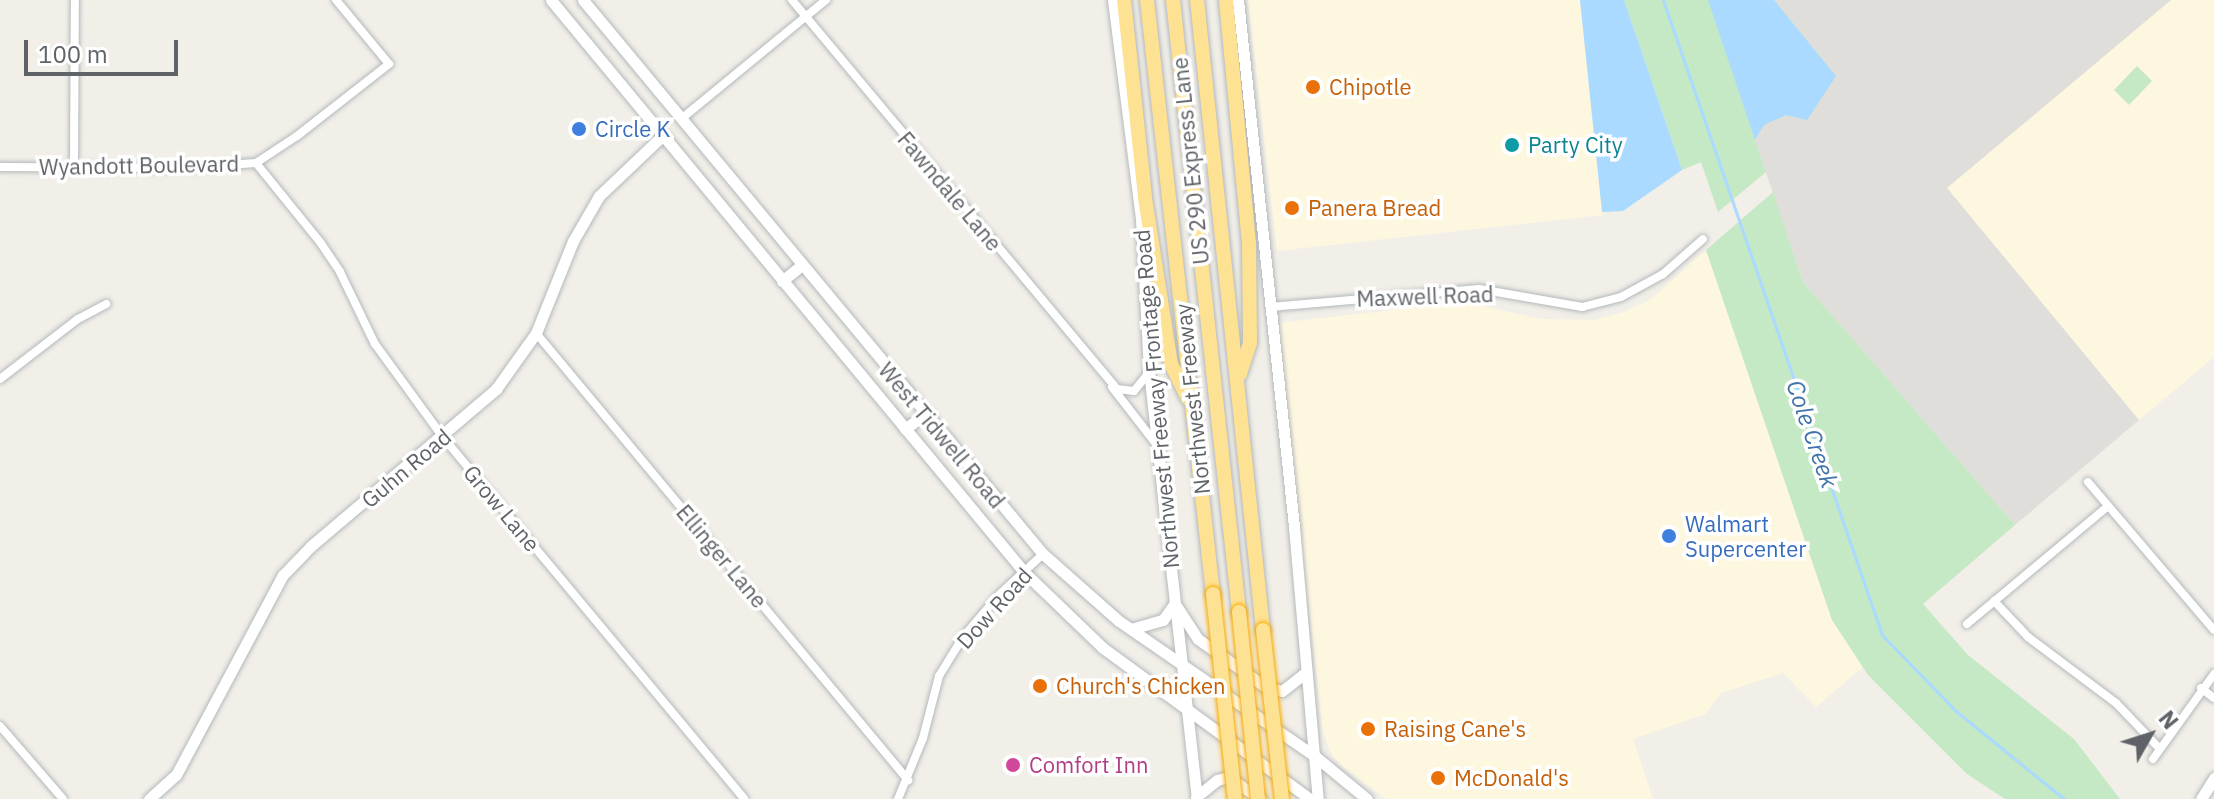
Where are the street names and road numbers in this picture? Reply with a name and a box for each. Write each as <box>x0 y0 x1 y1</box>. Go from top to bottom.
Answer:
street label: US 290 Express Lane <box>1166 56 1214 266</box>
street label: Fawndale Lane <box>892 126 1008 256</box>
street label: Wyandott Boulevard <box>39 150 239 180</box>
street label: Northwest Freeway Frontage Road <box>1128 228 1184 570</box>
street label: Maxwell Road <box>1356 280 1494 312</box>
street label: Northwest Freeway <box>1169 302 1215 496</box>
street label: West Tidwell Road <box>873 357 1011 513</box>
street label: Guhn Road <box>356 423 456 513</box>
street label: Grow Lane <box>458 459 546 557</box>
street label: Ellinger Lane <box>671 499 773 613</box>
street label: Dow Road <box>951 562 1037 654</box>

